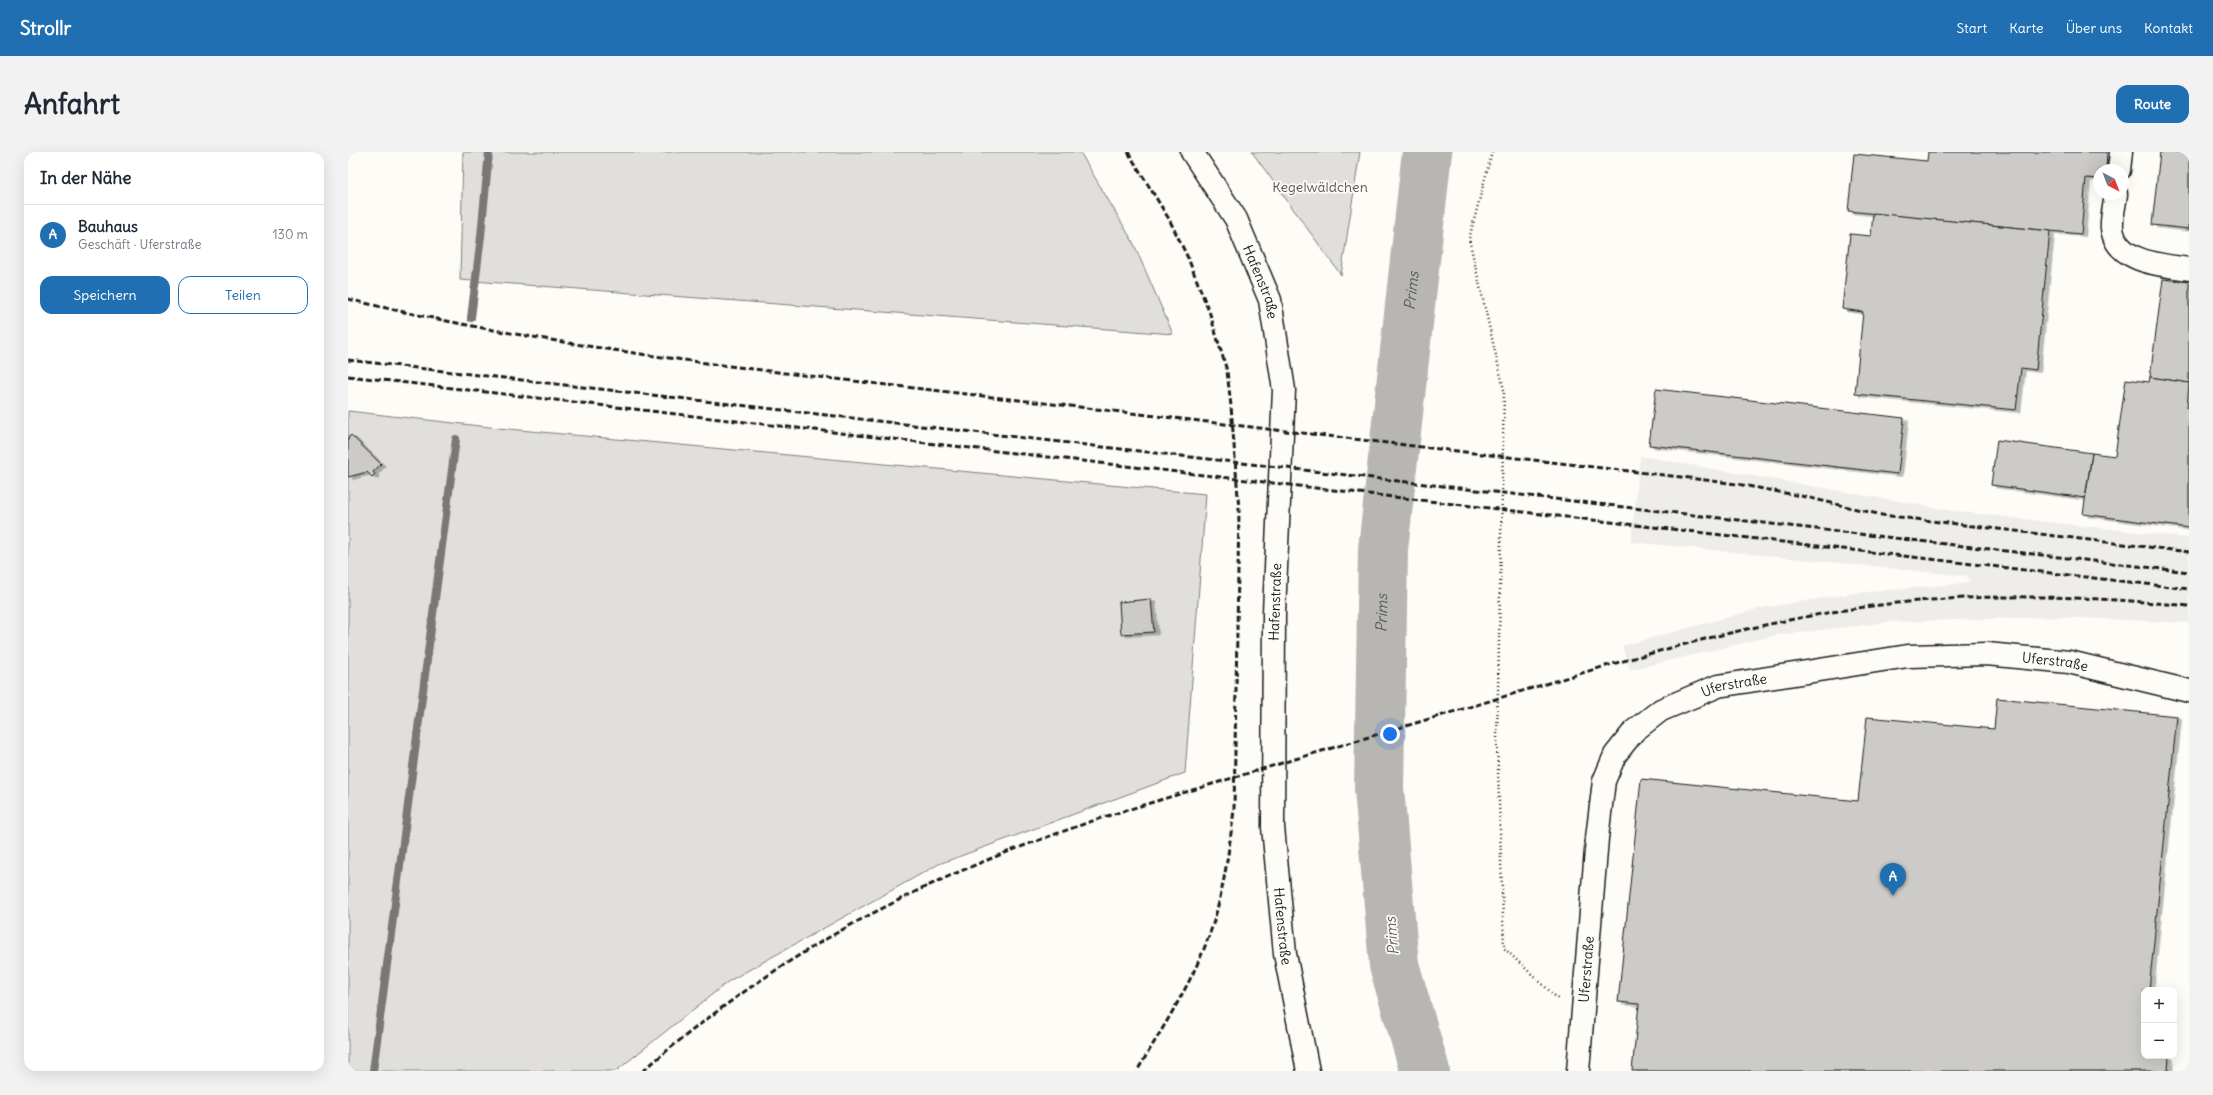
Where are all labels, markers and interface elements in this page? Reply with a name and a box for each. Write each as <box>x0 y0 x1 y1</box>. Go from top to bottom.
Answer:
text: Strollr <box>20 16 71 40</box>
text: Start <box>1957 19 1987 37</box>
text: Karte <box>2009 19 2044 37</box>
text: Über uns <box>2066 19 2122 37</box>
text: Kontakt <box>2144 19 2193 37</box>
button: Route <box>2116 85 2189 123</box>
text: Anfahrt <box>24 86 120 122</box>
north arrow <box>2093 164 2129 200</box>
text: In der Nähe <box>40 167 132 189</box>
park label: Kegelwäldchen <box>1272 178 1368 196</box>
text: Bauhaus <box>78 217 138 236</box>
text: A <box>49 226 57 243</box>
text: 130 m <box>272 226 308 243</box>
text: Geschäft · Uferstraße <box>78 236 202 253</box>
street label: Hafenstraße <box>1239 242 1282 320</box>
water label: Prims <box>1400 269 1423 311</box>
button: Speichern <box>40 276 170 314</box>
button: Teilen <box>178 276 308 314</box>
street label: Hafenstraße <box>1265 563 1285 641</box>
water label: Prims <box>1372 593 1391 632</box>
street label: Uferstraße <box>2021 648 2090 675</box>
street label: Uferstraße <box>1698 669 1768 701</box>
your location <box>1380 724 1400 744</box>
pin: A <box>1880 863 1906 896</box>
street label: Hafenstraße <box>1270 887 1296 967</box>
water label: Prims <box>1380 915 1403 956</box>
street label: Uferstraße <box>1575 935 1598 1003</box>
map controls <box>2141 987 2177 1059</box>
button: + <box>2141 987 2177 1023</box>
button: − <box>2141 1023 2177 1059</box>

